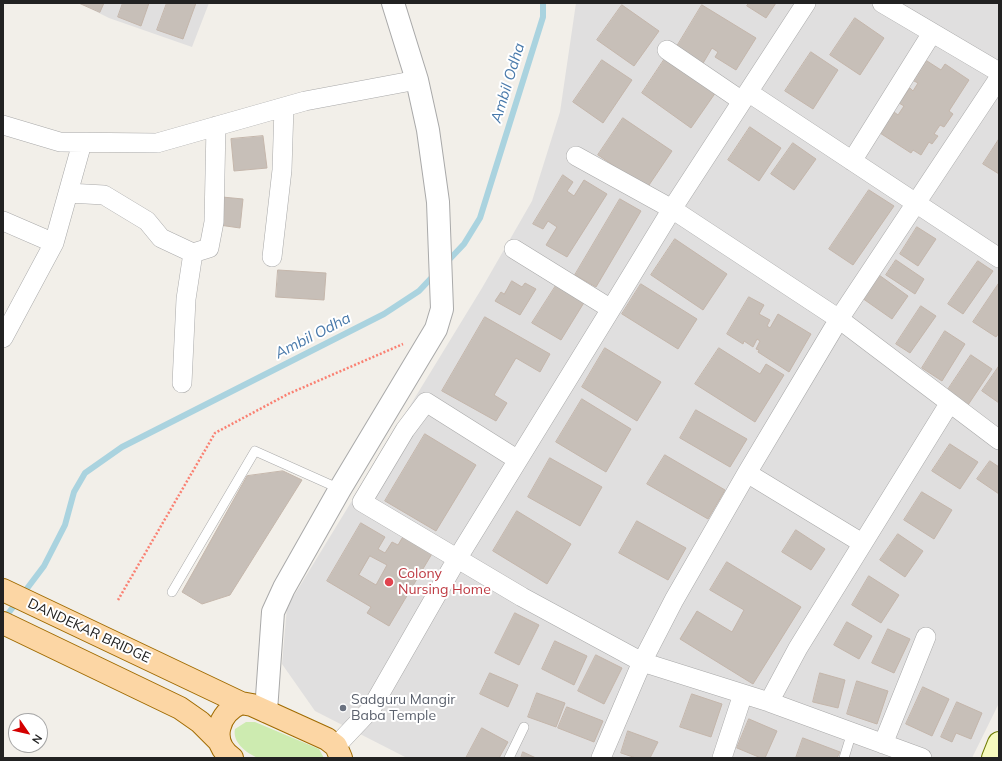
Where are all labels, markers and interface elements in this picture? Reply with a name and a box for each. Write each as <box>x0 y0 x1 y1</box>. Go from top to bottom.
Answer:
water label: Ambil Odha <box>487 41 529 125</box>
water label: Ambil Odha <box>272 309 354 363</box>
place label: Colony Nursing Home <box>398 566 491 598</box>
marker: Colony Nursing Home <box>383 576 395 588</box>
street label: DANDEKAR BRIDGE <box>25 595 153 667</box>
place label: Sadguru Mangir Baba Temple <box>351 692 455 724</box>
marker: Sadguru Mangir Baba Temple <box>338 703 348 713</box>
north arrow <box>8 713 48 753</box>
text: N <box>29 732 45 747</box>

